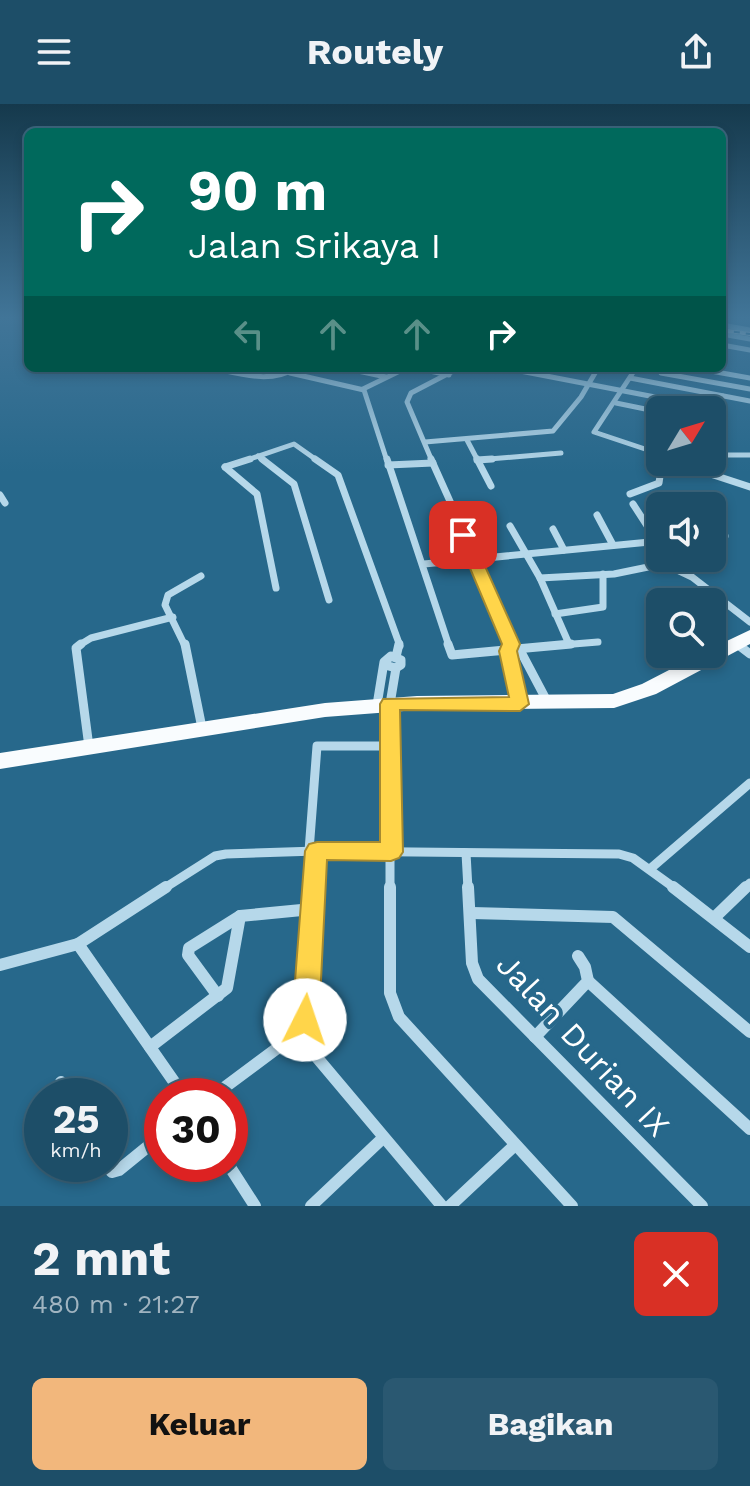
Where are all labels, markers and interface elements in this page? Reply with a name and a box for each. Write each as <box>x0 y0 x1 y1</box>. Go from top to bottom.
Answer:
icon: menu <box>32 30 76 74</box>
icon: share <box>674 30 718 74</box>
text: Routely <box>307 31 443 73</box>
text: 90 m <box>188 158 327 224</box>
icon: right <box>56 160 160 264</box>
text: Jalan Srikaya I <box>188 225 441 267</box>
icon: left <box>227 312 271 356</box>
icon: ahead <box>311 312 355 356</box>
icon: ahead <box>395 312 439 356</box>
icon: right <box>479 312 523 356</box>
north arrow <box>646 396 726 476</box>
map controls <box>646 396 726 668</box>
button: sound <box>646 492 726 572</box>
pin <box>429 501 497 569</box>
icon: arrive <box>441 513 485 557</box>
button: search <box>646 588 726 668</box>
street label: Jalan Durian IX <box>489 946 677 1144</box>
position arrow <box>263 978 347 1062</box>
speed limit sign: 30 <box>144 1078 248 1182</box>
text: 25 <box>52 1096 100 1143</box>
text: km/h <box>50 1138 102 1162</box>
text: 2 mnt <box>32 1230 170 1287</box>
button: close <box>634 1232 718 1316</box>
text: 480 m · 21:27 <box>32 1289 200 1319</box>
button: Keluar <box>32 1378 367 1470</box>
button: Bagikan <box>383 1378 718 1470</box>

